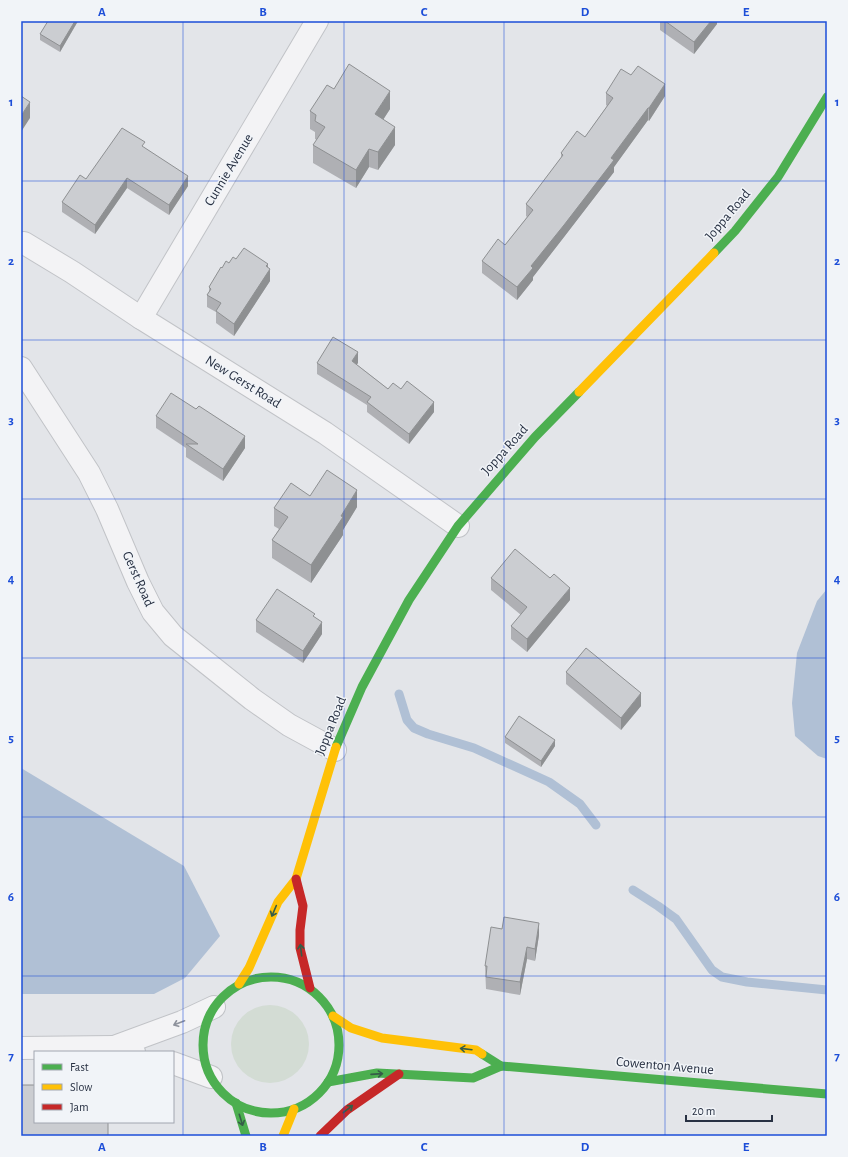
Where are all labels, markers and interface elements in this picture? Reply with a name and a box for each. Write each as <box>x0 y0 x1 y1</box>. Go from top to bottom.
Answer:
text: A <box>98 6 106 19</box>
text: B <box>259 6 267 19</box>
text: C <box>421 6 428 19</box>
text: D <box>581 6 590 19</box>
text: E <box>743 6 750 19</box>
text: 1 <box>9 96 13 109</box>
text: 1 <box>835 96 839 109</box>
street label: Cunnie Avenue <box>202 132 256 208</box>
street label: Joppa Road <box>703 187 753 243</box>
text: 2 <box>8 255 14 268</box>
text: 2 <box>834 255 840 268</box>
street label: New Gerst Road <box>203 353 283 411</box>
text: 3 <box>8 414 14 427</box>
text: 3 <box>834 414 840 427</box>
street label: Joppa Road <box>479 422 531 478</box>
street label: Gerst Road <box>120 549 156 609</box>
text: 4 <box>8 573 15 586</box>
text: 4 <box>834 573 841 586</box>
street label: Joppa Road <box>313 695 349 757</box>
text: 5 <box>8 732 14 745</box>
text: 5 <box>834 732 840 745</box>
text: 6 <box>8 891 14 904</box>
text: 6 <box>834 891 840 904</box>
one-way arrow <box>270 905 277 917</box>
one-way arrow <box>297 944 304 957</box>
one-way arrow <box>173 1020 185 1027</box>
one-way arrow <box>460 1045 473 1053</box>
text: 7 <box>8 1050 14 1063</box>
text: 7 <box>834 1050 840 1063</box>
legend <box>34 1051 174 1123</box>
street label: Cowenton Avenue <box>616 1055 714 1077</box>
text: Fast <box>70 1061 89 1073</box>
one-way arrow <box>370 1070 383 1077</box>
text: Slow <box>70 1081 92 1093</box>
scale bar <box>686 1097 772 1123</box>
text: Jam <box>70 1101 89 1113</box>
one-way arrow <box>343 1105 354 1114</box>
text: 20 m <box>692 1105 715 1117</box>
one-way arrow <box>238 1113 245 1126</box>
text: A <box>98 1141 106 1154</box>
text: B <box>259 1141 267 1154</box>
text: C <box>421 1141 428 1154</box>
text: D <box>581 1141 590 1154</box>
text: E <box>743 1141 750 1154</box>

